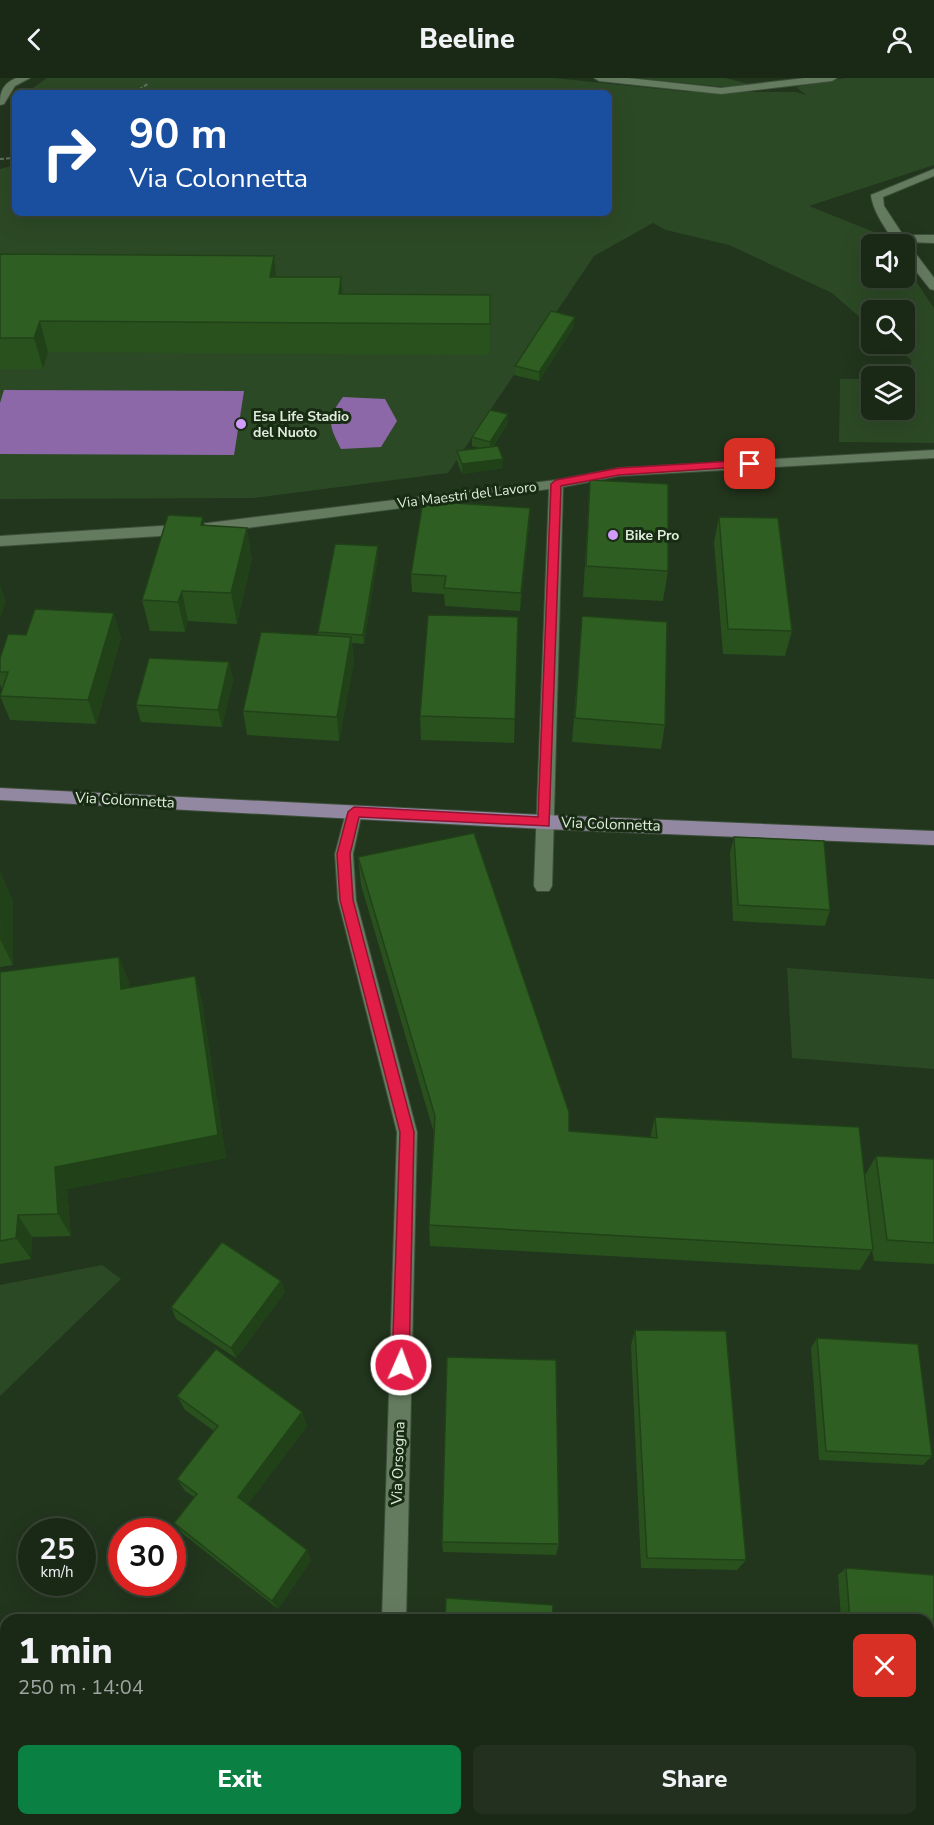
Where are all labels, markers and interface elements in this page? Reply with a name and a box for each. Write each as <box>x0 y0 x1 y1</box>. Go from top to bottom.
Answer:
text: Beeline <box>419 21 515 58</box>
icon: back <box>18 23 51 56</box>
icon: person <box>883 23 916 56</box>
text: 90 m <box>129 106 228 163</box>
icon: right <box>30 114 108 192</box>
text: Via Colonnetta <box>129 160 308 197</box>
map controls <box>861 234 915 420</box>
button: sound <box>861 234 915 288</box>
button: search <box>861 300 915 354</box>
button: layers <box>861 366 915 420</box>
place label: Esa Life Stadio del Nuoto <box>253 407 349 442</box>
marker: Esa Life Stadio del Nuoto <box>234 417 248 431</box>
pin <box>724 438 775 489</box>
icon: arrive <box>733 447 766 480</box>
street label: Via Maestri del Lavoro <box>395 477 538 513</box>
place label: Bike Pro <box>625 526 679 545</box>
marker: Bike Pro <box>606 528 620 542</box>
street label: Via Colonnetta <box>74 787 175 813</box>
street label: Via Colonnetta <box>560 812 661 836</box>
position arrow <box>369 1333 433 1397</box>
street label: Via Orsogna <box>387 1421 409 1506</box>
speed limit sign: 30 <box>108 1518 186 1596</box>
text: 25 <box>39 1529 75 1570</box>
text: km/h <box>40 1562 74 1582</box>
text: 1 min <box>18 1627 113 1676</box>
button: close <box>853 1634 916 1697</box>
text: 250 m · 14:04 <box>18 1674 144 1701</box>
button: Exit <box>18 1745 461 1814</box>
button: Share <box>473 1745 916 1814</box>

